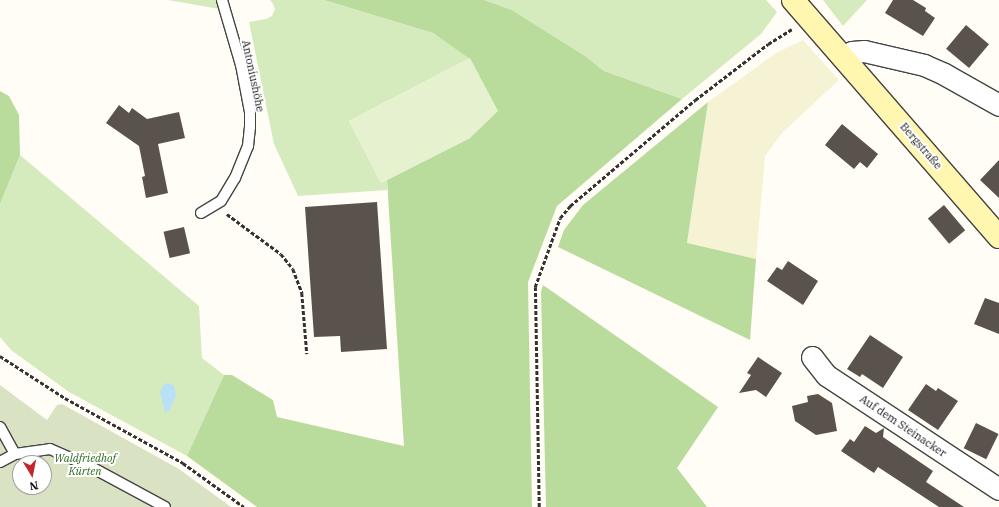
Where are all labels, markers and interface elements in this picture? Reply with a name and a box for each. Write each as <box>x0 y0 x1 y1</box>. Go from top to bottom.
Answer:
street label: Antoniushöhe <box>239 39 267 113</box>
street label: Bergstraße <box>897 120 945 172</box>
street label: Auf dem Steinacker <box>857 392 949 460</box>
park label: Waldfriedhof Kürten <box>54 452 116 478</box>
north arrow <box>12 455 52 495</box>
text: N <box>28 478 39 493</box>

